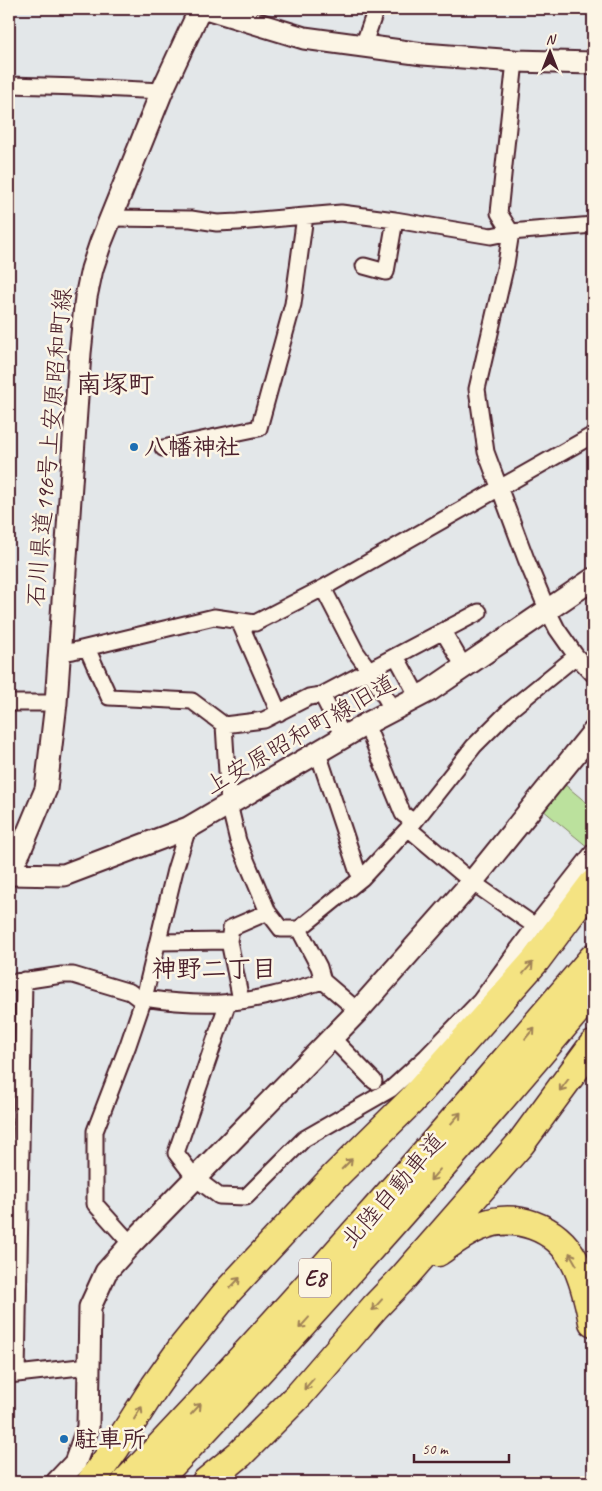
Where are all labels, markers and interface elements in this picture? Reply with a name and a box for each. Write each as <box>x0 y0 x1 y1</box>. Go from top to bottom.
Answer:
north arrow <box>524 28 574 78</box>
text: N <box>546 31 557 48</box>
street label: 石川県道196号上安原昭和町線 <box>20 286 78 608</box>
district label: 南塚町 <box>76 368 154 401</box>
place label: 八幡神社 <box>144 432 240 462</box>
marker: 八幡神社 <box>128 441 140 453</box>
street label: 上安原昭和町線旧道 <box>199 667 401 801</box>
district label: 神野二丁目 <box>151 953 277 985</box>
one-way arrow <box>522 962 534 975</box>
one-way arrow <box>524 1027 535 1040</box>
one-way arrow <box>559 1078 570 1091</box>
one-way arrow <box>451 1112 462 1125</box>
street label: 北陸自動車道 <box>334 1126 452 1254</box>
one-way arrow <box>340 1159 352 1171</box>
one-way arrow <box>430 1169 441 1182</box>
one-way arrow <box>567 1253 577 1267</box>
road number: E8 <box>299 1258 331 1298</box>
one-way arrow <box>229 1277 241 1290</box>
one-way arrow <box>371 1299 383 1312</box>
one-way arrow <box>298 1316 310 1329</box>
one-way arrow <box>303 1378 314 1391</box>
one-way arrow <box>190 1402 202 1415</box>
one-way arrow <box>133 1406 143 1420</box>
place label: 駐車所 <box>74 1424 146 1454</box>
scale bar <box>414 1431 510 1463</box>
marker: 駐車所 <box>58 1433 70 1445</box>
text: 50 m <box>422 1440 449 1459</box>

